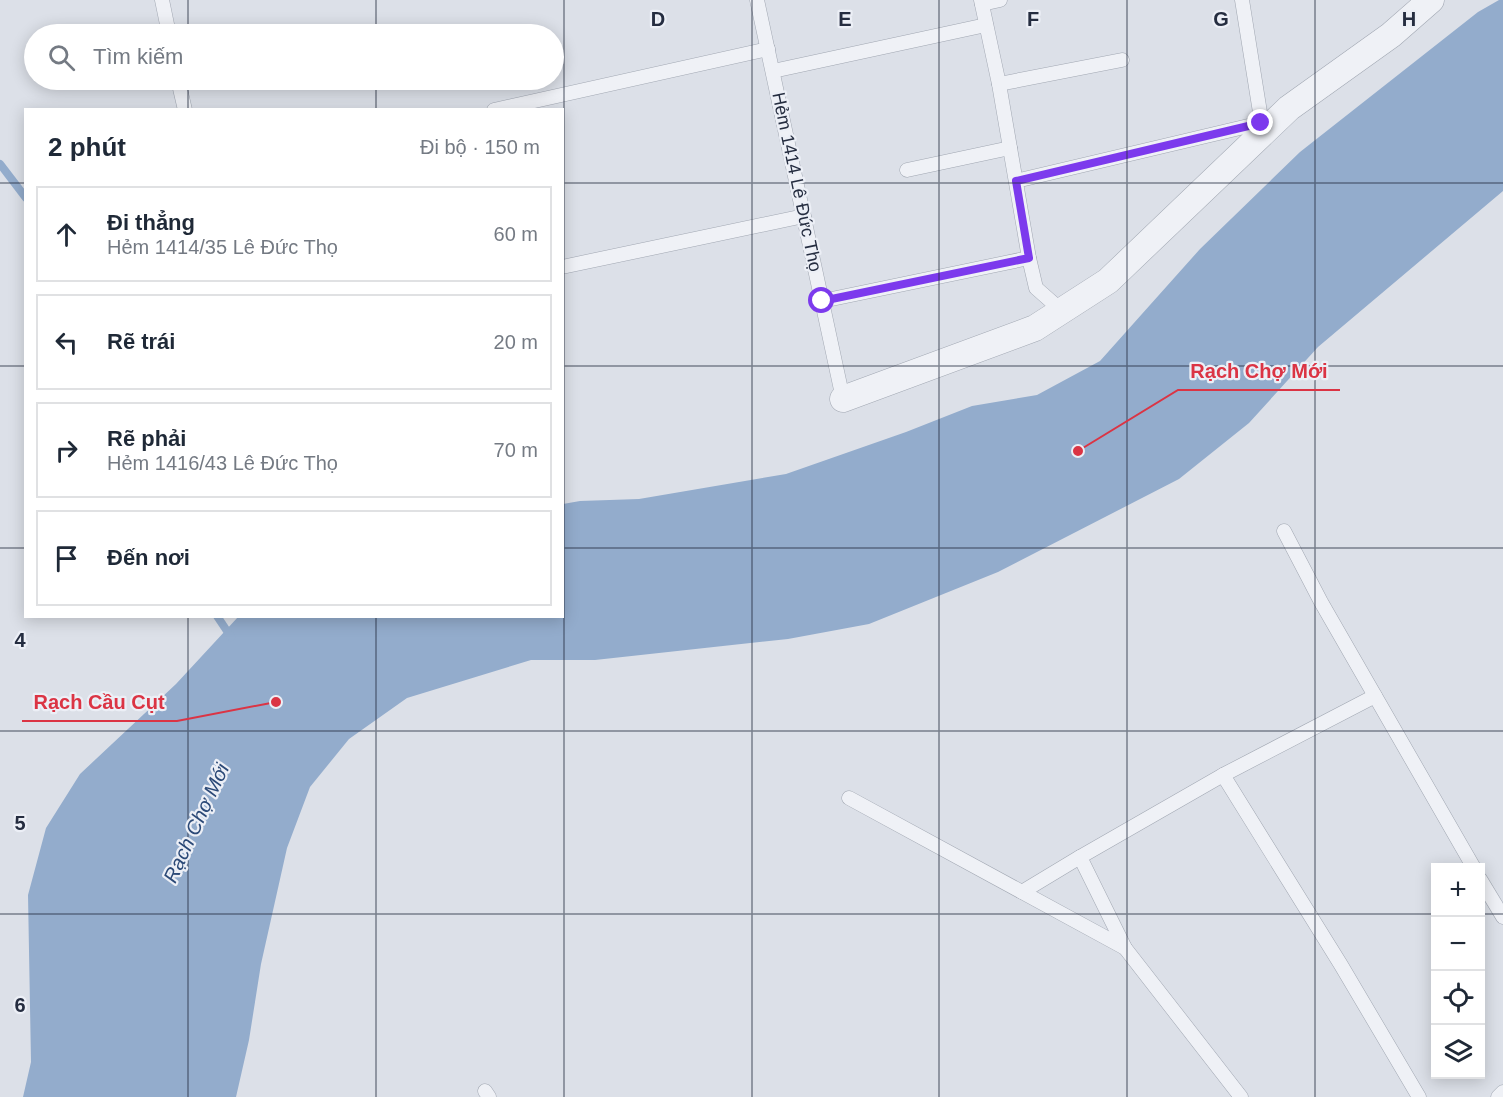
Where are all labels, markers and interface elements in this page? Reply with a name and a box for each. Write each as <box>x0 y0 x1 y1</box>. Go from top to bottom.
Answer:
text: D <box>651 8 665 30</box>
text: E <box>838 8 852 30</box>
text: F <box>1027 8 1039 30</box>
text: G <box>1213 8 1229 30</box>
text: H <box>1402 8 1416 30</box>
search box <box>24 24 564 90</box>
icon: search <box>45 41 78 74</box>
text: Tìm kiếm <box>93 44 183 69</box>
street label: Hẻm 1414 Lê Đức Thọ <box>768 91 826 273</box>
route end <box>1247 109 1273 135</box>
text: 2 phút <box>48 132 126 162</box>
text: Đi bộ · 150 m <box>420 136 540 158</box>
text: Đi thẳng <box>107 210 195 235</box>
icon: ahead <box>50 218 83 251</box>
text: 60 m <box>494 223 538 245</box>
text: Hẻm 1414/35 Lê Đức Thọ <box>107 236 338 258</box>
route start <box>808 287 834 313</box>
icon: left <box>50 326 83 359</box>
text: Rẽ trái <box>107 329 175 354</box>
text: 20 m <box>494 331 538 353</box>
callout: Rạch Chợ Mới <box>1178 352 1340 390</box>
text: Rạch Chợ Mới <box>1190 360 1328 382</box>
text: Rẽ phải <box>107 426 186 451</box>
icon: right <box>50 434 83 467</box>
text: 70 m <box>494 439 538 461</box>
text: Hẻm 1416/43 Lê Đức Thọ <box>107 452 338 474</box>
icon: arrive <box>50 542 83 575</box>
text: Đến nơi <box>107 545 190 570</box>
text: 4 <box>14 629 26 651</box>
callout: Rạch Cầu Cụt <box>22 683 177 721</box>
text: Rạch Cầu Cụt <box>33 691 165 713</box>
water label: Rạch Chợ Mới <box>159 760 233 886</box>
text: 5 <box>14 812 26 834</box>
map controls <box>1431 863 1485 1079</box>
button: + <box>1431 863 1485 917</box>
button: − <box>1431 917 1485 971</box>
button: locate <box>1431 971 1485 1025</box>
text: 6 <box>14 994 26 1016</box>
button: layers <box>1431 1025 1485 1079</box>

